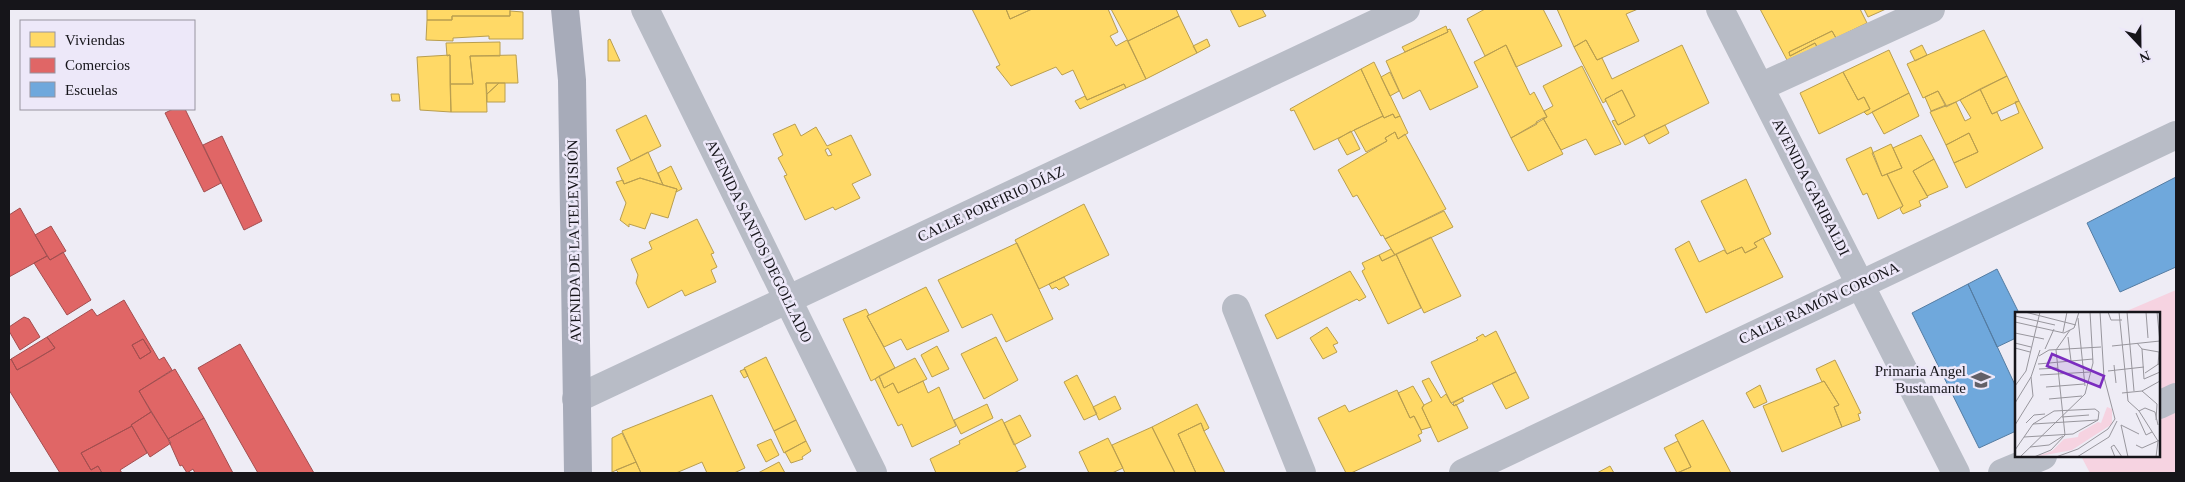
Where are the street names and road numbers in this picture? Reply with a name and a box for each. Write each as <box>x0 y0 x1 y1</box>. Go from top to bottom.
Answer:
street label: AVENIDA GARIBALDI <box>1769 116 1853 258</box>
street label: AVENIDA SANTOS DEGOLLADO <box>703 137 815 345</box>
street label: AVENIDA DE LA TELEVISIÓN <box>564 139 584 343</box>
street label: CALLE PORFIRIO DÍAZ <box>915 163 1067 245</box>
street label: CALLE RAMÓN CORONA <box>1736 259 1902 347</box>

